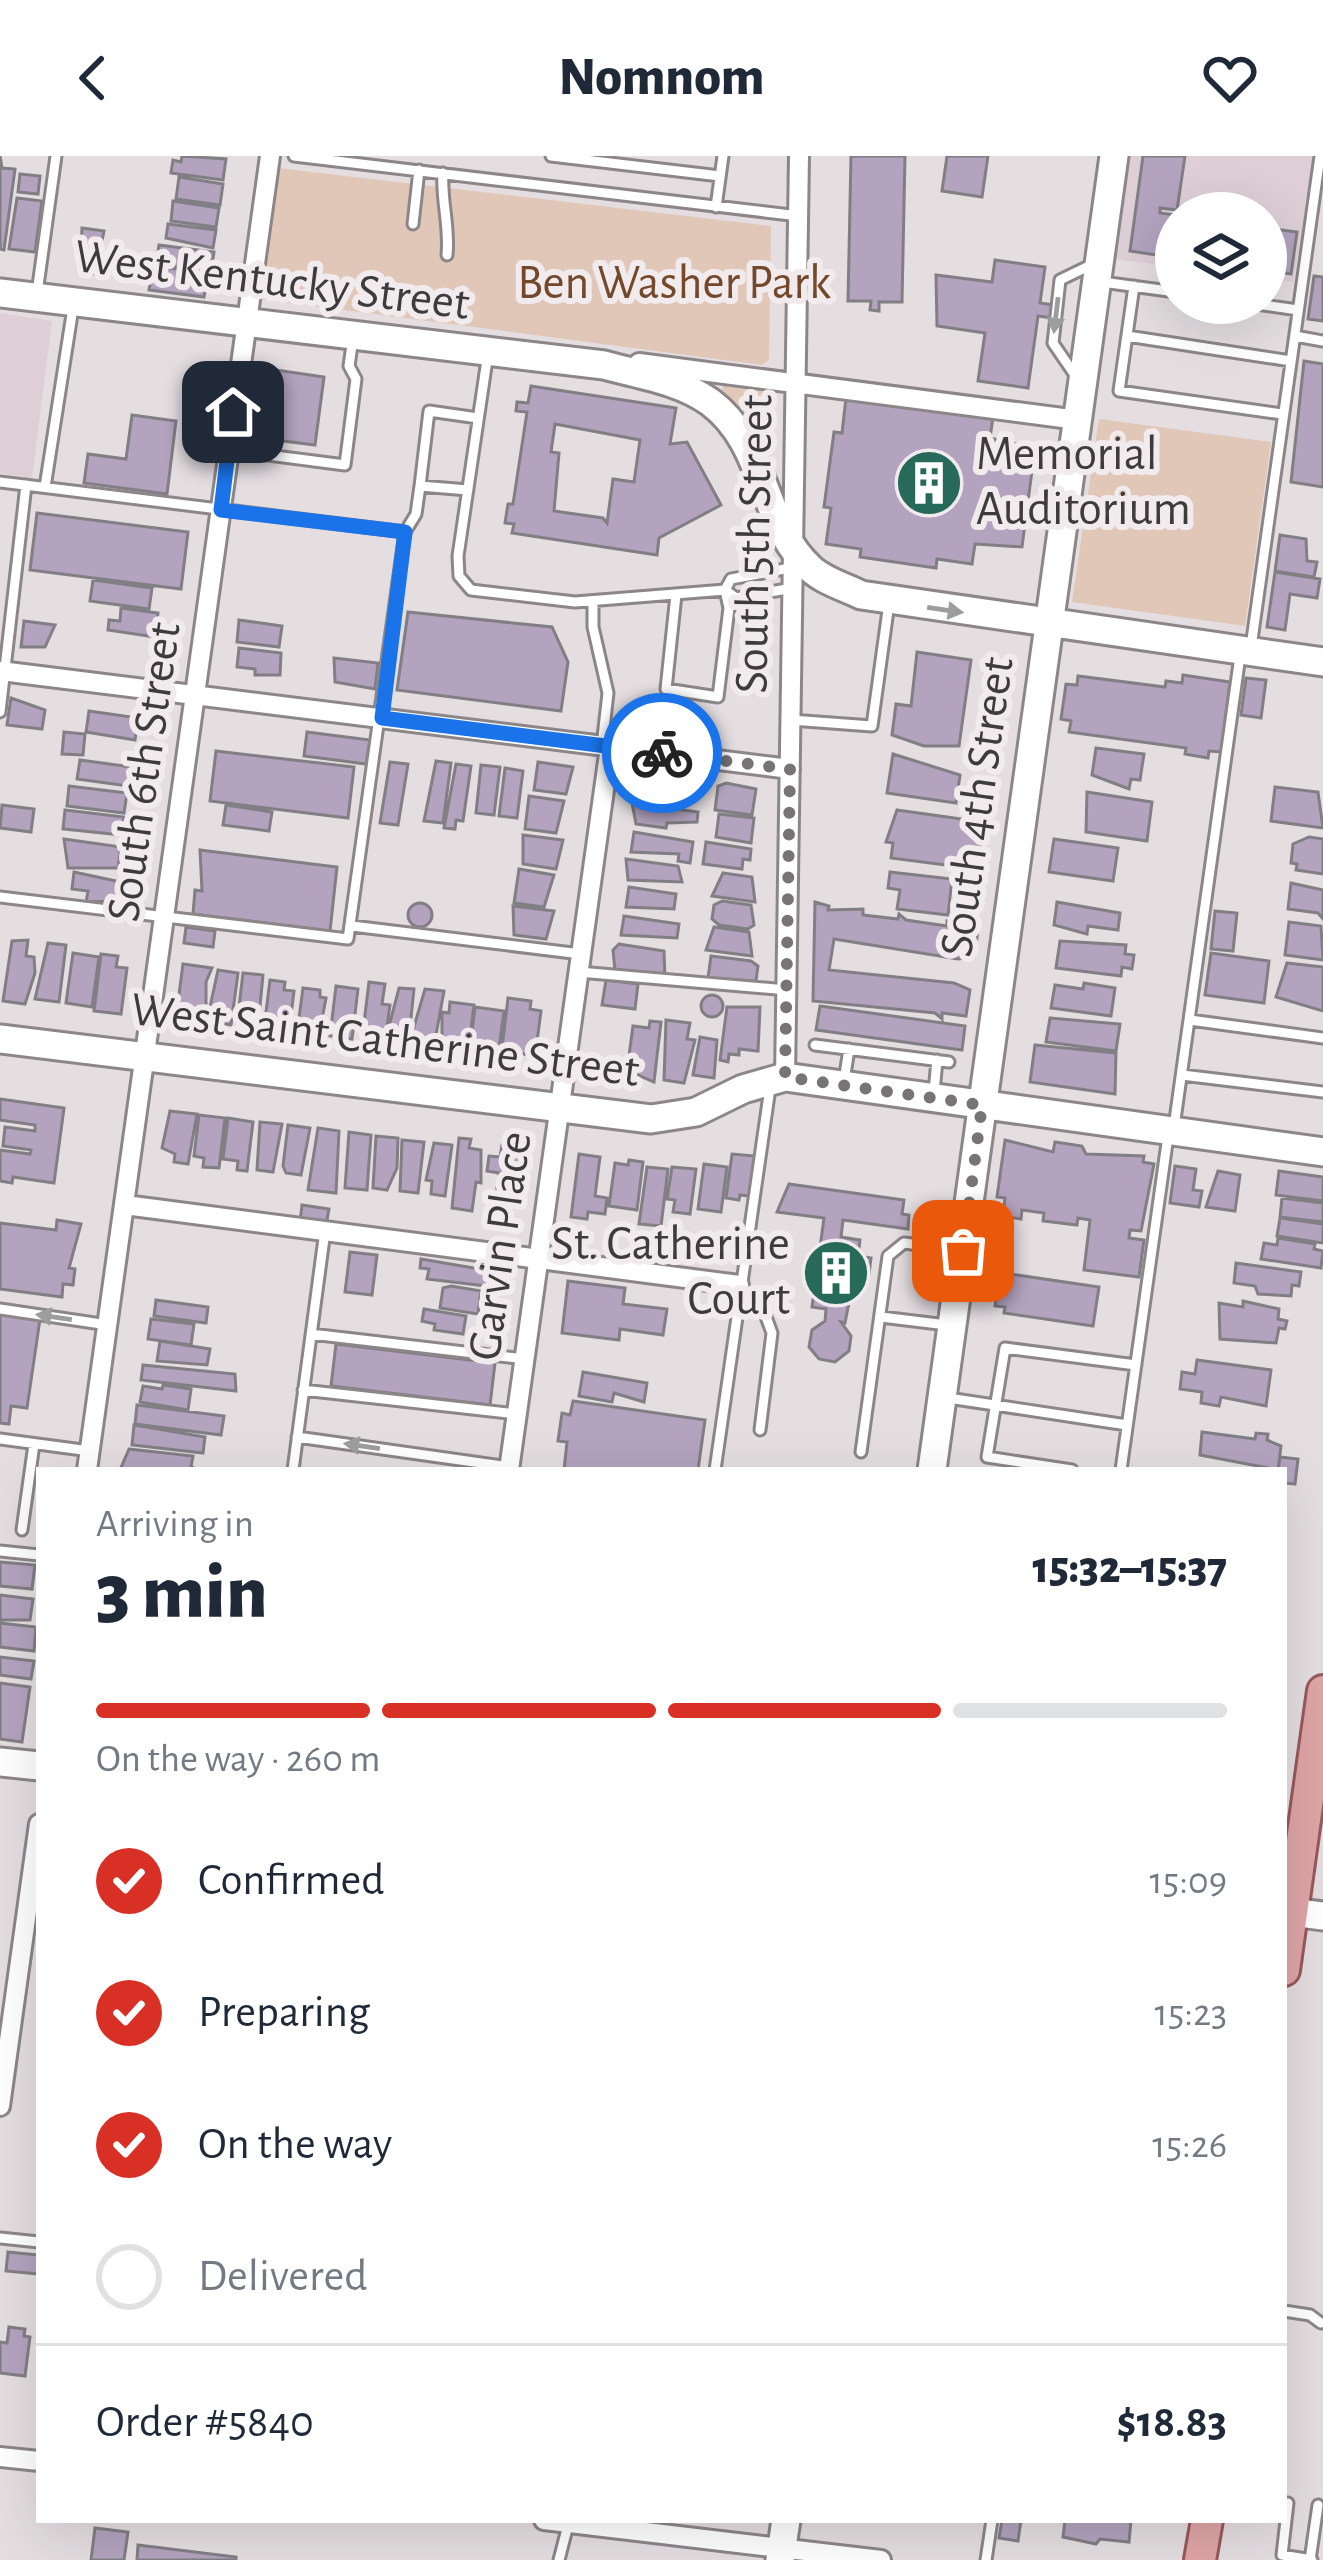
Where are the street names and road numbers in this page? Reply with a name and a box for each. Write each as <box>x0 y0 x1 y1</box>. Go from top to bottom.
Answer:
street label: West Kentucky Street <box>72 233 472 329</box>
street label: South 5th Street <box>728 394 782 694</box>
street label: South 6th Street <box>100 619 190 925</box>
street label: South 4th Street <box>933 654 1023 960</box>
street label: West Saint Catherine Street <box>128 986 642 1096</box>
street label: Garvin Place <box>461 1129 541 1363</box>

